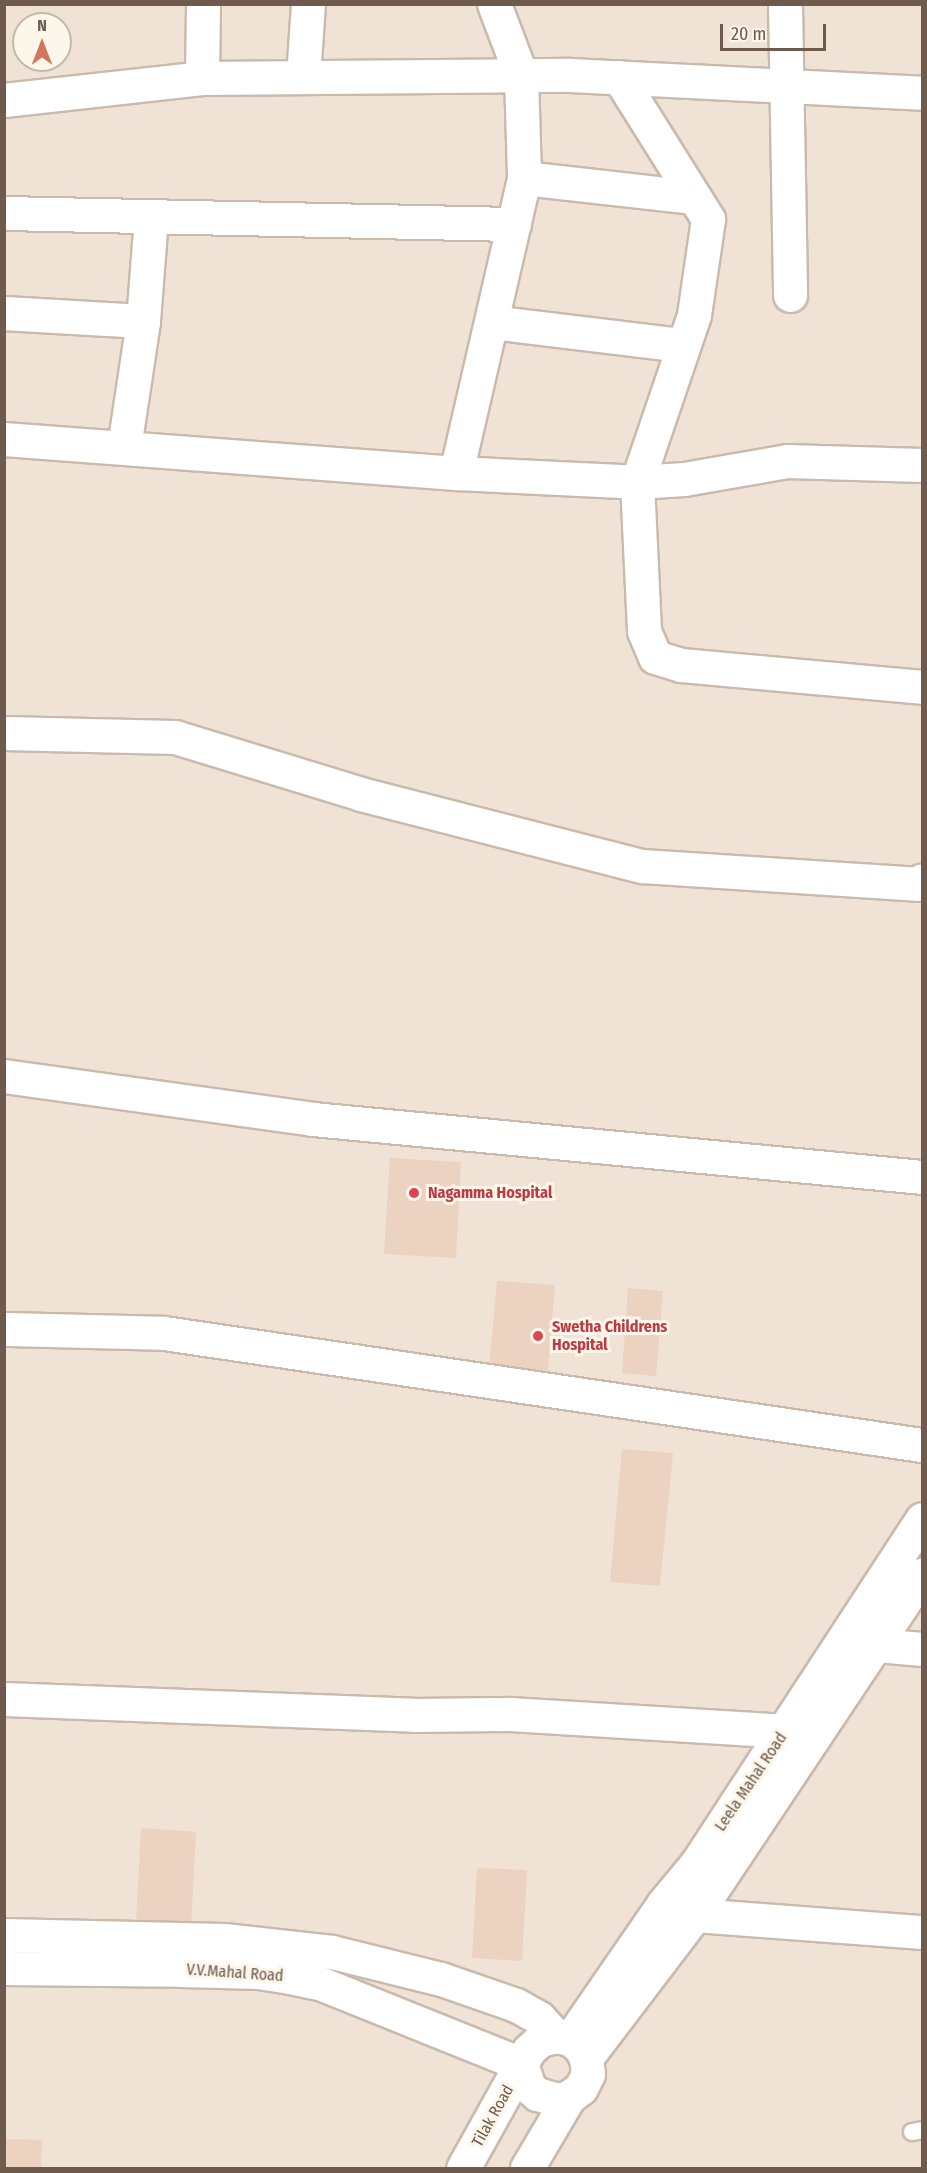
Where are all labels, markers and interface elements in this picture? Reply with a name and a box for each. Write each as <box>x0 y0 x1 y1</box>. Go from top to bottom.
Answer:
north arrow <box>12 12 72 72</box>
scale bar <box>723 12 830 50</box>
text: N <box>37 16 47 35</box>
text: 20 m <box>731 23 766 45</box>
place label: Nagamma Hospital <box>428 1183 552 1203</box>
marker: Nagamma Hospital <box>405 1184 423 1202</box>
place label: Swetha Childrens Hospital <box>552 1317 667 1355</box>
marker: Swetha Childrens Hospital <box>529 1327 547 1345</box>
street label: Leela Mahal Road <box>711 1729 791 1835</box>
street label: V.V.Mahal Road <box>186 1960 284 1986</box>
street label: Tilak Road <box>468 2082 518 2150</box>

